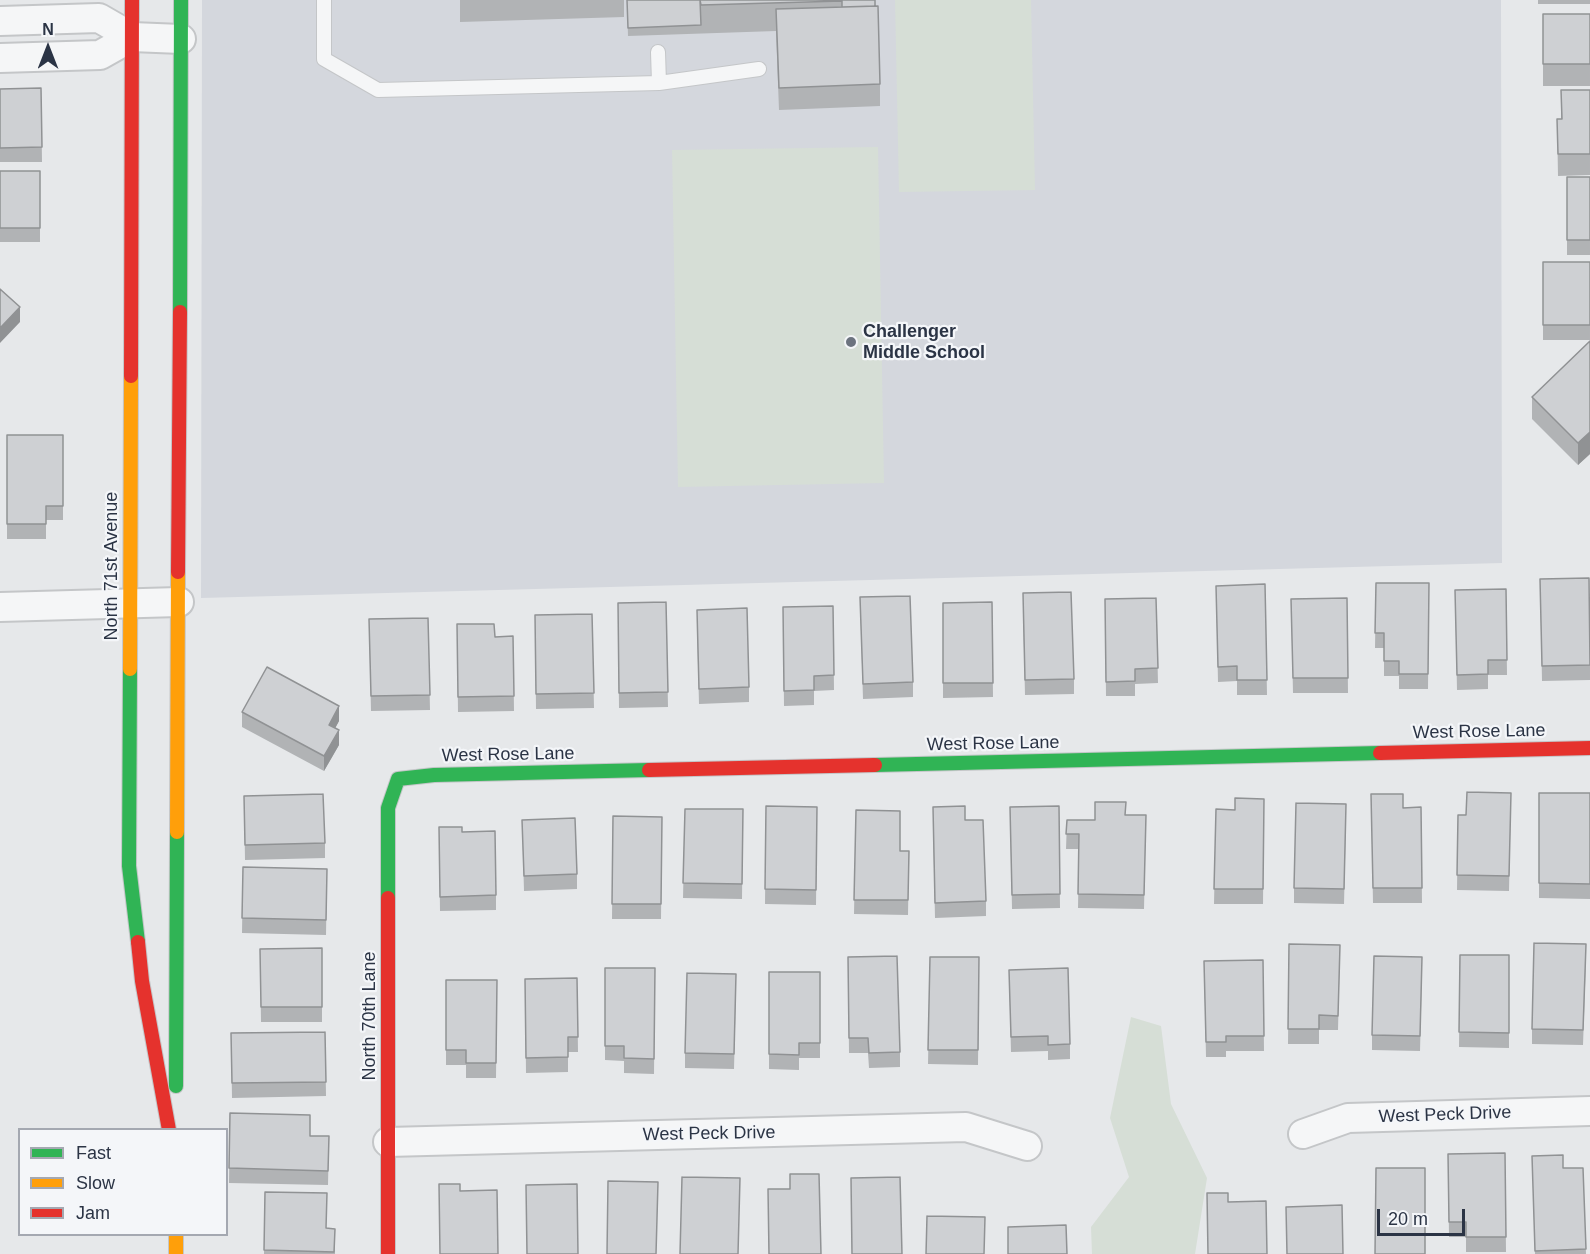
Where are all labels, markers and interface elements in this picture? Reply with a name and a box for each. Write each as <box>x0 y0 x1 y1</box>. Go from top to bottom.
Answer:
north arrow <box>18 18 78 78</box>
text: N <box>42 21 54 38</box>
place label: Challenger Middle School <box>863 321 985 364</box>
marker: Challenger Middle School <box>844 335 858 349</box>
street label: North 71st Avenue <box>101 492 123 640</box>
street label: West Rose Lane <box>1412 720 1546 744</box>
street label: West Rose Lane <box>926 732 1060 756</box>
street label: West Rose Lane <box>441 743 575 767</box>
street label: North 70th Lane <box>359 951 381 1081</box>
street label: West Peck Drive <box>1378 1102 1512 1128</box>
street label: West Peck Drive <box>642 1122 776 1146</box>
legend <box>18 1128 228 1236</box>
text: Fast <box>76 1143 111 1163</box>
text: Slow <box>76 1173 115 1193</box>
scale bar <box>1380 1197 1468 1235</box>
text: Jam <box>76 1203 110 1223</box>
text: 20 m <box>1388 1209 1428 1229</box>

